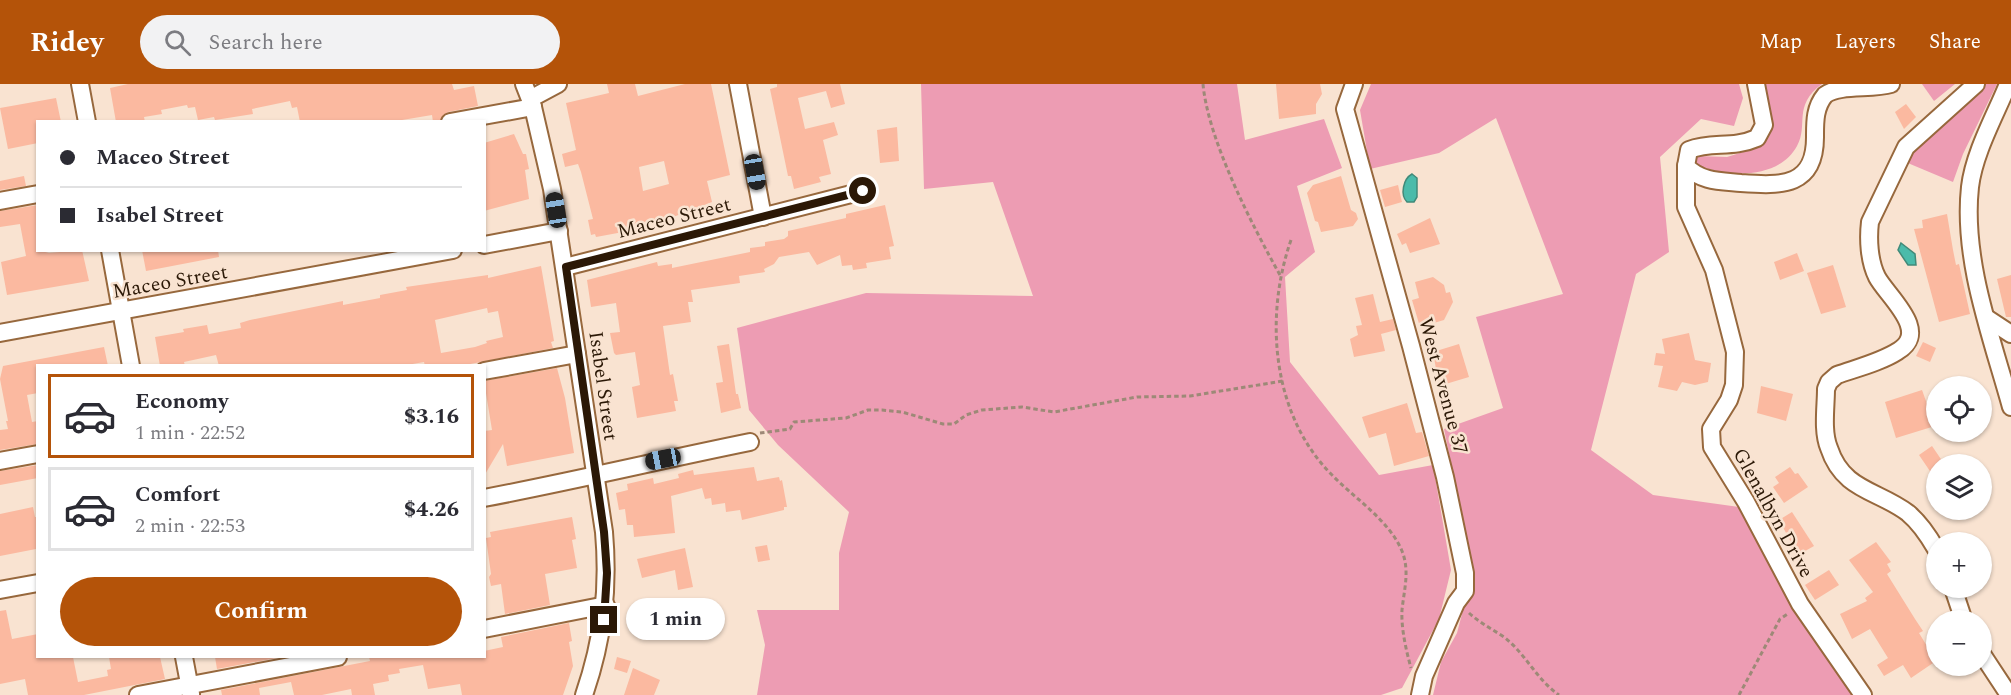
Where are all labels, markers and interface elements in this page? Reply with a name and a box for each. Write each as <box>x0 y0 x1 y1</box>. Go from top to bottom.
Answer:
search box <box>140 15 560 69</box>
text: Ridey <box>30 21 104 64</box>
icon: search <box>161 26 194 59</box>
text: Search here <box>209 26 323 59</box>
text: Map <box>1760 26 1802 58</box>
text: Layers <box>1835 26 1896 58</box>
text: Share <box>1929 26 1981 58</box>
text: Maceo Street <box>96 141 230 174</box>
car <box>743 153 767 191</box>
route start <box>849 177 876 204</box>
street label: Maceo Street <box>614 189 734 247</box>
car <box>544 191 568 229</box>
text: Isabel Street <box>96 199 224 232</box>
street label: Maceo Street <box>110 257 230 307</box>
street label: West Avenue 37 <box>1410 314 1476 458</box>
street label: Isabel Street <box>580 329 626 443</box>
map controls <box>1926 376 1992 676</box>
button: locate <box>1926 376 1992 442</box>
text: Economy <box>135 385 228 418</box>
icon: car <box>63 389 117 443</box>
text: $3.16 <box>404 400 459 433</box>
text: 1 min · 22:52 <box>135 418 245 448</box>
street label: Glenalbyn Drive <box>1725 443 1821 583</box>
car <box>644 447 682 471</box>
button: layers <box>1926 454 1992 520</box>
text: Comfort <box>135 478 220 511</box>
icon: car <box>63 482 117 536</box>
text: $4.26 <box>404 493 459 526</box>
text: 2 min · 22:53 <box>135 511 245 541</box>
button: + <box>1926 532 1992 598</box>
button: Confirm <box>60 577 462 646</box>
callout: 1 min <box>625 599 724 641</box>
text: 1 min <box>649 604 702 634</box>
route end <box>590 606 617 633</box>
button: − <box>1926 610 1992 676</box>

